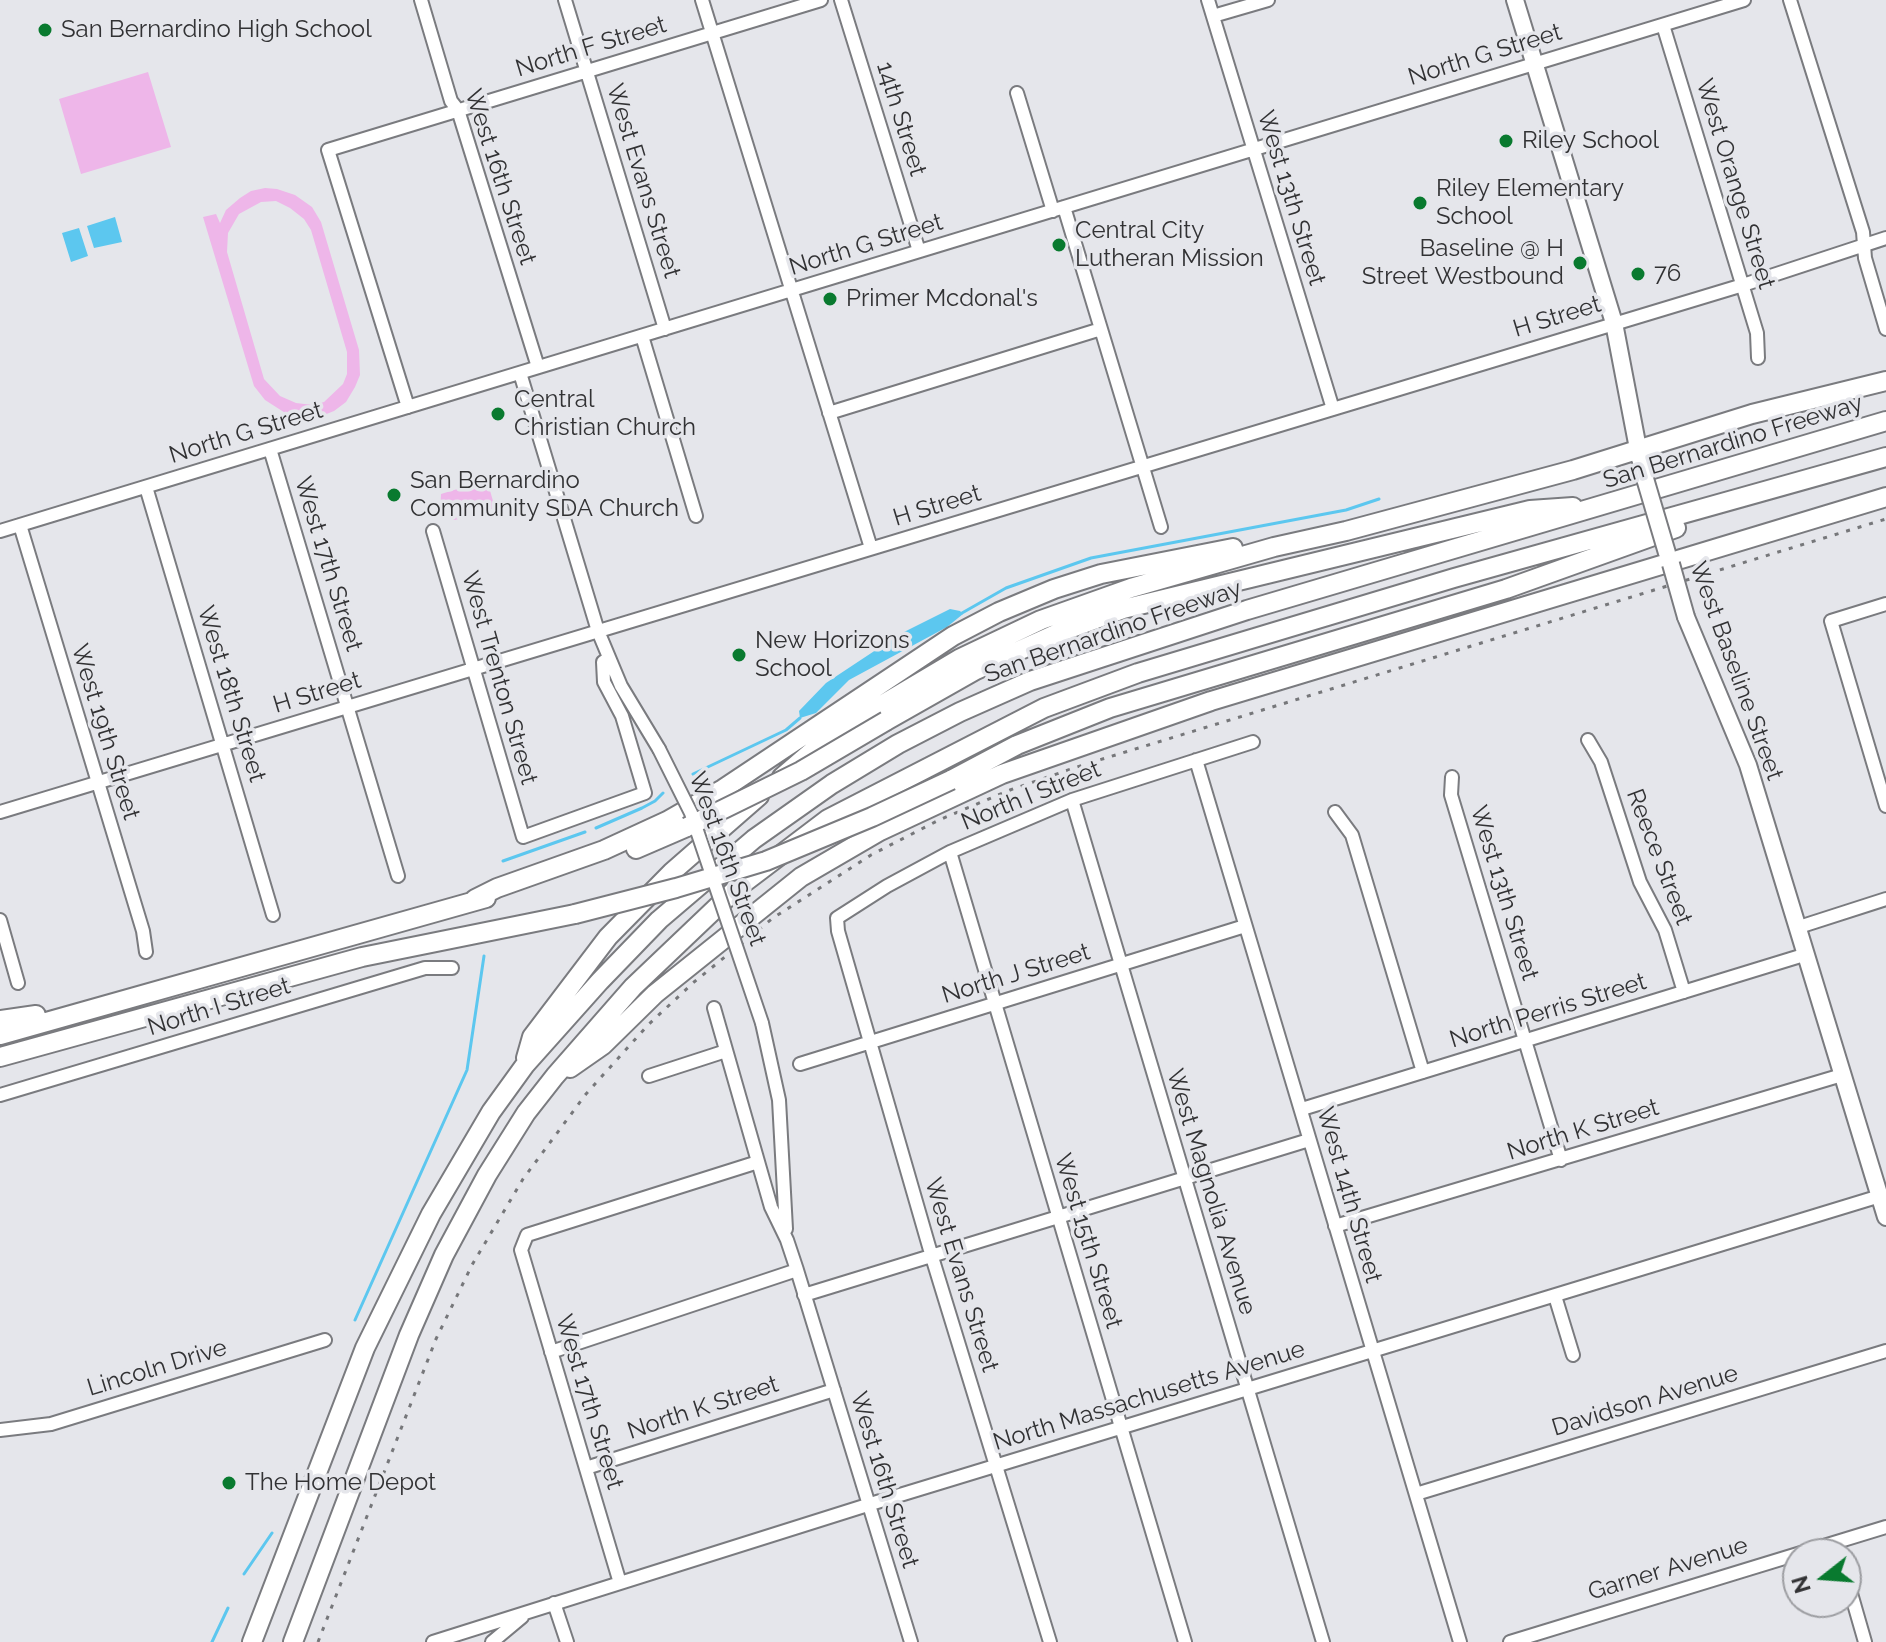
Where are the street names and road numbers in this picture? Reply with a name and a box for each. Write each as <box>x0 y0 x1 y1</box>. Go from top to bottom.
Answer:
street label: North F Street <box>512 10 670 84</box>
street label: North G Street <box>1405 18 1565 92</box>
street label: 14th Street <box>870 58 932 180</box>
street label: West Orange Street <box>1689 75 1781 293</box>
street label: West Evans Street <box>600 81 686 281</box>
street label: West 16th Street <box>458 86 542 268</box>
street label: West 13th Street <box>1251 107 1331 289</box>
street label: North G Street <box>786 208 946 282</box>
street label: H Street <box>1510 290 1604 344</box>
street label: San Bernardino Freeway <box>1600 389 1866 495</box>
street label: North G Street <box>166 396 326 470</box>
street label: West 17th Street <box>288 473 368 655</box>
street label: H Street <box>890 479 984 533</box>
street label: West Baseline Street <box>1683 558 1789 784</box>
street label: West Trenton Street <box>455 568 543 788</box>
street label: San Bernardino Freeway <box>981 574 1245 690</box>
street label: West 18th Street <box>191 603 271 785</box>
street label: West 19th Street <box>65 641 145 823</box>
street label: H Street <box>270 666 364 720</box>
street label: North I Street <box>957 755 1105 837</box>
street label: West 16th Street <box>682 768 772 950</box>
street label: Reece Street <box>1620 785 1698 929</box>
street label: West 13th Street <box>1464 802 1544 984</box>
street label: North J Street <box>938 938 1094 1010</box>
street label: North Perris Street <box>1446 967 1650 1055</box>
street label: North I Street <box>144 972 294 1042</box>
street label: West Magnolia Avenue <box>1160 1066 1262 1318</box>
street label: North K Street <box>1504 1093 1662 1167</box>
street label: West 14th Street <box>1310 1104 1388 1286</box>
street label: West 15th Street <box>1048 1150 1128 1332</box>
street label: West Evans Street <box>918 1175 1004 1375</box>
street label: West 17th Street <box>549 1311 629 1493</box>
street label: Lincoln Drive <box>84 1333 230 1403</box>
street label: North Massachusetts Avenue <box>990 1335 1308 1457</box>
street label: Davidson Avenue <box>1549 1359 1741 1443</box>
street label: North K Street <box>624 1370 782 1446</box>
street label: West 16th Street <box>844 1388 924 1572</box>
street label: Garner Avenue <box>1585 1531 1751 1607</box>

